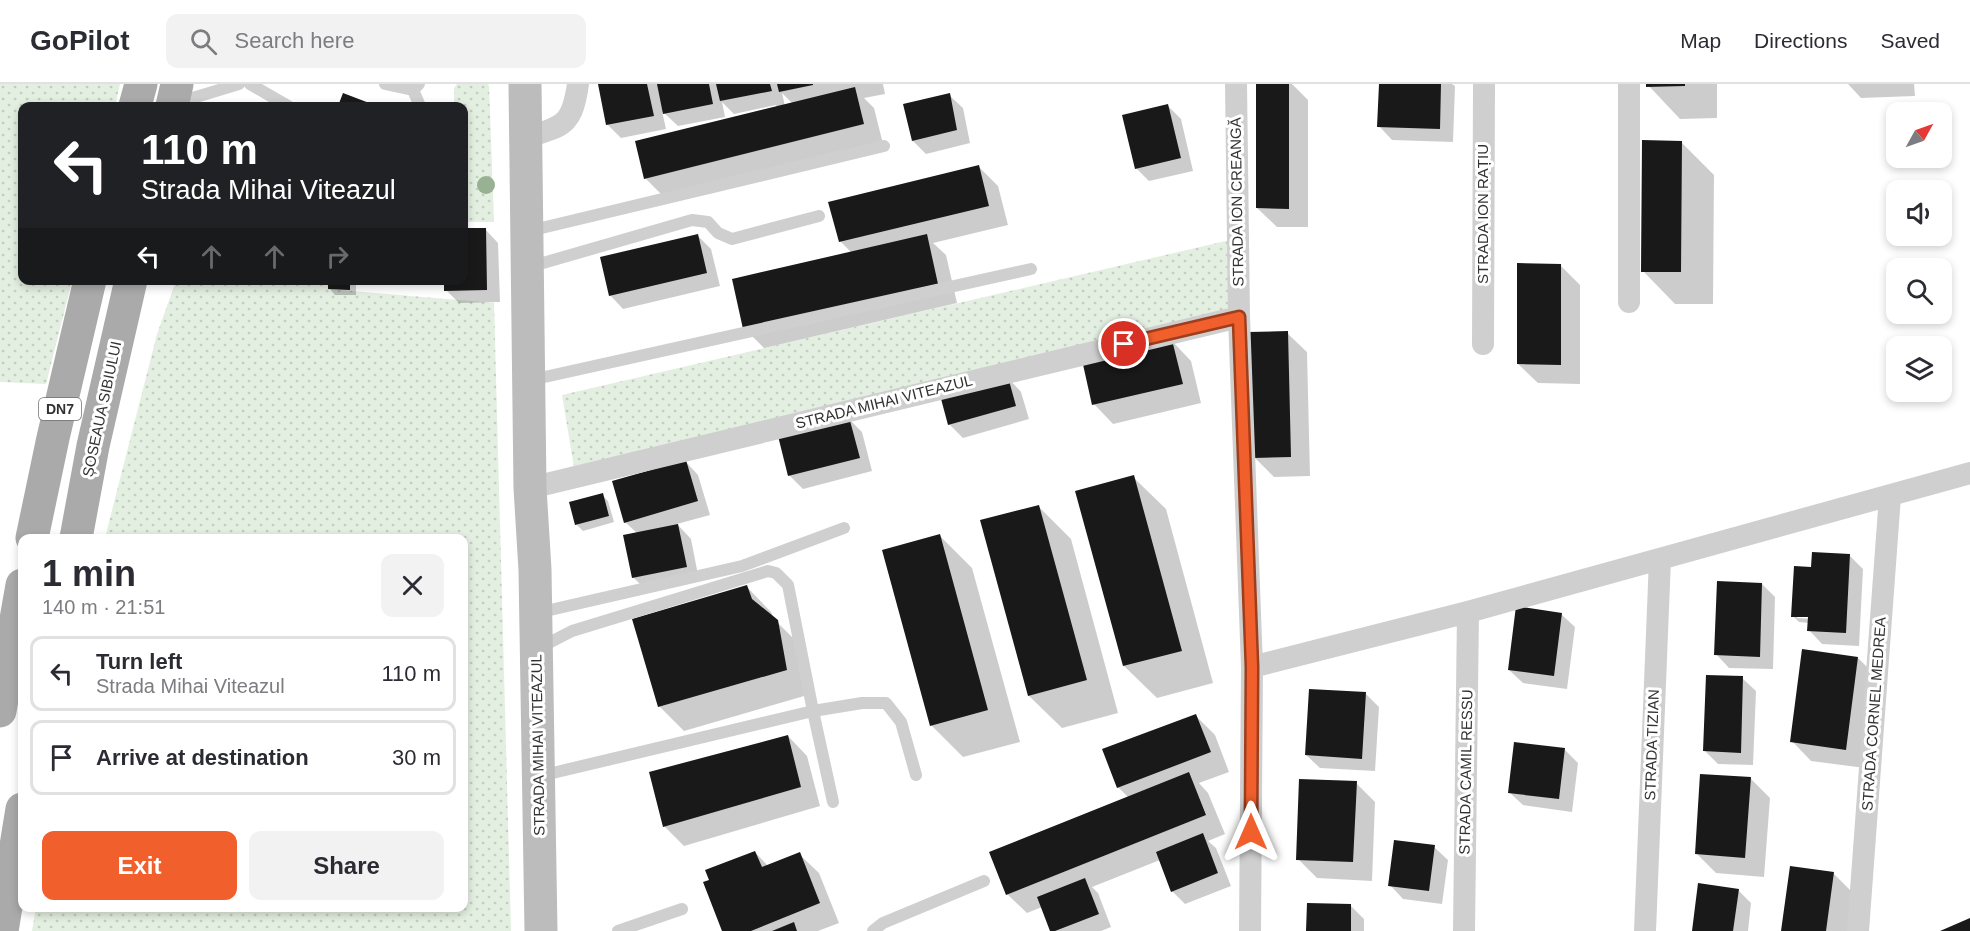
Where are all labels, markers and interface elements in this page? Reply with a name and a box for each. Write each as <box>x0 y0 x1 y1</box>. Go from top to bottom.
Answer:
search box <box>166 14 586 68</box>
text: GoPilot <box>30 25 130 56</box>
icon: search <box>187 25 220 58</box>
text: Search here <box>235 28 354 53</box>
text: Map <box>1680 29 1721 52</box>
text: Directions <box>1754 29 1847 52</box>
text: Saved <box>1880 29 1940 52</box>
north arrow <box>1886 102 1952 168</box>
map controls <box>1886 102 1952 402</box>
street label: STRADA ION CREANGĂ <box>1227 117 1246 287</box>
icon: left <box>42 126 120 204</box>
text: 110 m <box>141 126 258 173</box>
street label: STRADA ION RAȚIU <box>1474 144 1491 284</box>
text: Strada Mihai Viteazul <box>141 175 396 205</box>
button: sound <box>1886 180 1952 246</box>
icon: left <box>132 240 165 273</box>
icon: ahead <box>195 240 228 273</box>
icon: ahead <box>258 240 291 273</box>
icon: right <box>321 240 354 273</box>
button: search <box>1886 258 1952 324</box>
pin <box>1098 318 1149 369</box>
icon: arrive <box>1107 327 1140 360</box>
button: layers <box>1886 336 1952 402</box>
street label: ȘOSEAUA SIBIULUI <box>79 339 124 478</box>
street label: STRADA MIHAI VITEAZUL <box>794 371 974 432</box>
road number: DN7 <box>39 398 81 420</box>
text: 1 min <box>42 553 136 594</box>
button: close <box>381 554 444 617</box>
text: 140 m · 21:51 <box>42 596 165 618</box>
street label: STRADA CORNEL MEDREA <box>1858 616 1889 812</box>
text: Turn left <box>96 649 182 674</box>
street label: STRADA MIHAI VITEAZUL <box>527 654 548 836</box>
icon: left <box>45 657 78 690</box>
text: 110 m <box>381 661 441 686</box>
text: Strada Mihai Viteazul <box>96 675 285 697</box>
street label: STRADA CAMIL RESSU <box>1456 689 1475 855</box>
street label: STRADA TIZIAN <box>1641 689 1662 801</box>
icon: arrive <box>45 741 78 774</box>
text: Arrive at destination <box>96 745 309 770</box>
text: 30 m <box>392 745 441 770</box>
position arrow <box>1219 800 1283 864</box>
button: Exit <box>42 831 237 900</box>
button: Share <box>249 831 444 900</box>

